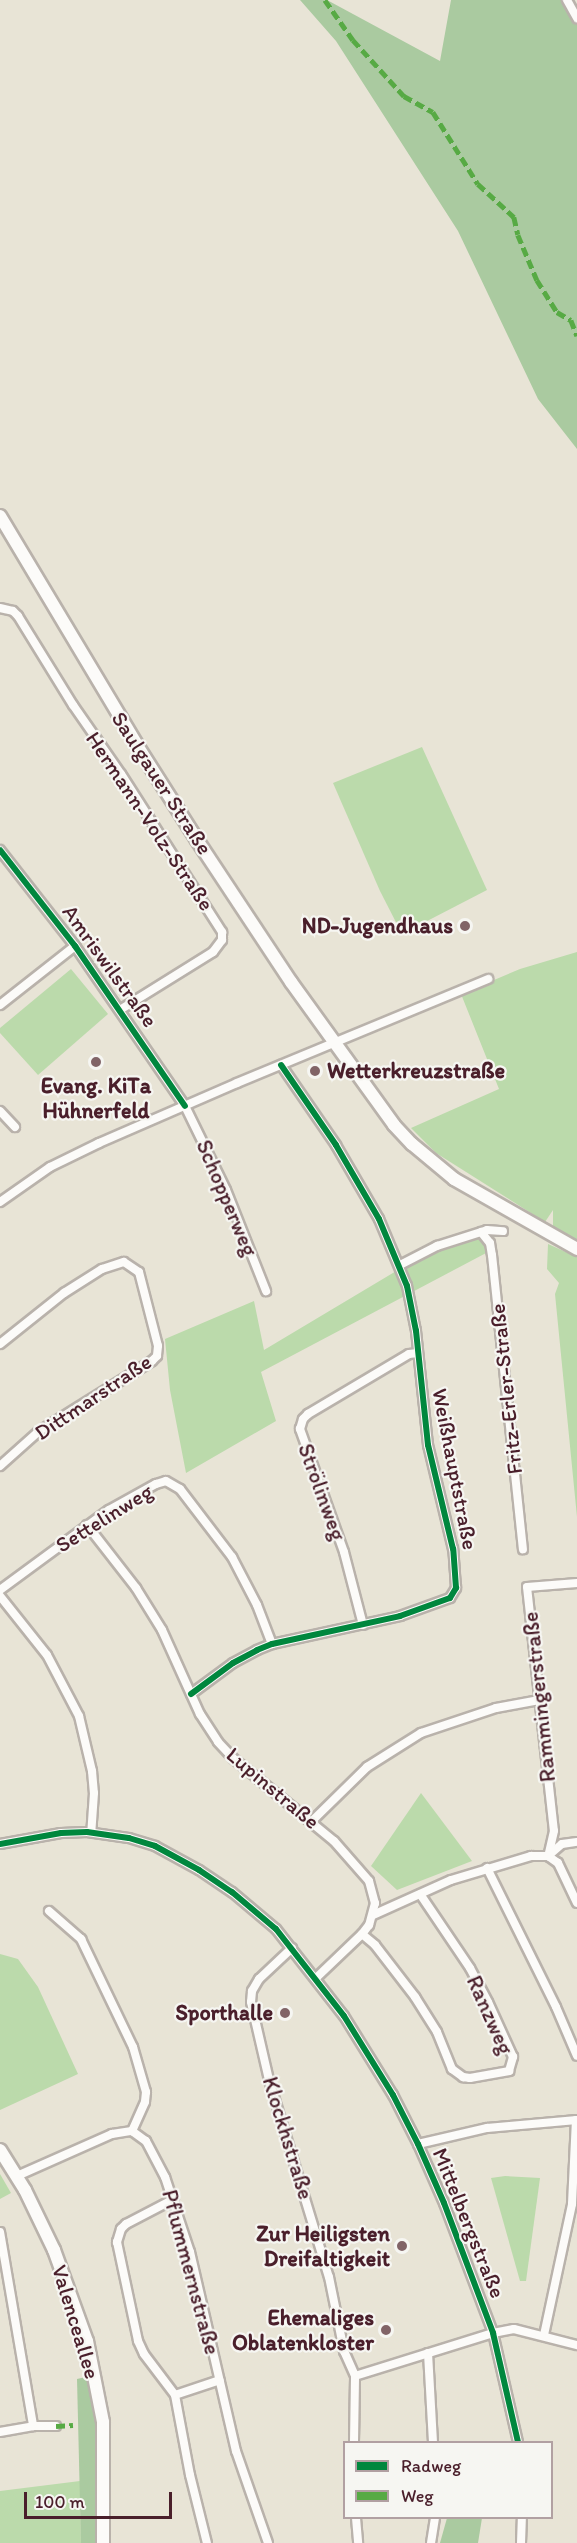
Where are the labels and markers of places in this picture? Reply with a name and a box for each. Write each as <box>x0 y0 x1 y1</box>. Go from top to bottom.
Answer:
place label: ND-Jugendhaus <box>302 913 453 939</box>
marker: ND-Jugendhaus <box>458 919 472 933</box>
marker: Evang. KiTa Hühnerfeld <box>89 1055 103 1069</box>
place label: Wetterkreuzstraße <box>327 1058 505 1084</box>
marker: Wetterkreuzstraße <box>308 1064 322 1078</box>
place label: Evang. KiTa Hühnerfeld <box>41 1072 151 1124</box>
place label: Sporthalle <box>175 2000 273 2026</box>
marker: Sporthalle <box>278 2006 292 2020</box>
place label: Zur Heiligsten Dreifaltigkeit <box>257 2220 390 2272</box>
marker: Zur Heiligsten Dreifaltigkeit <box>395 2239 409 2253</box>
place label: Ehemaliges Oblatenkloster <box>232 2304 374 2356</box>
marker: Ehemaliges Oblatenkloster <box>379 2323 393 2337</box>

